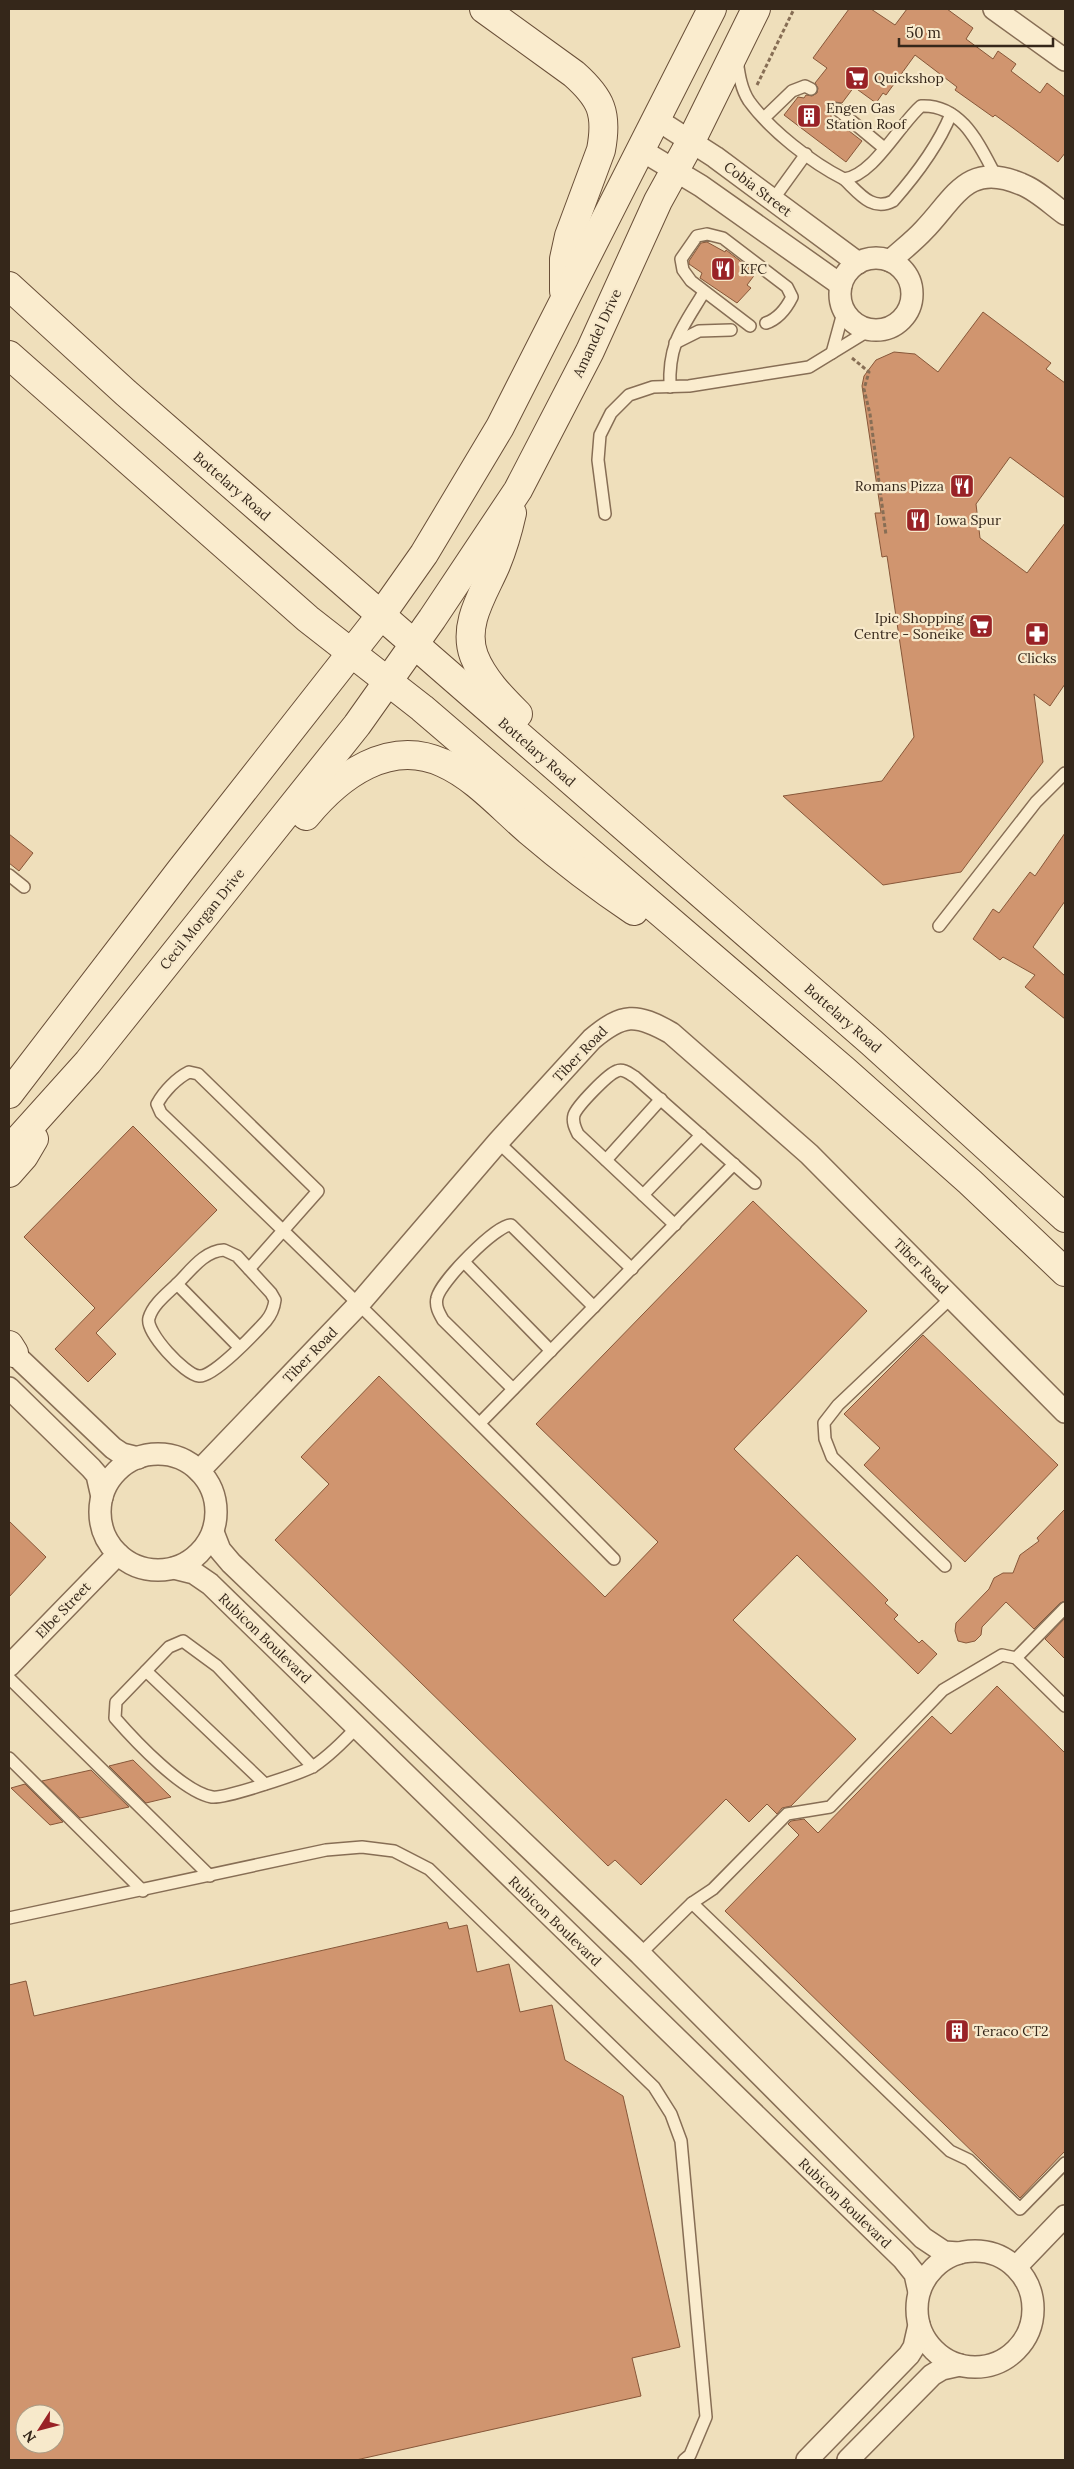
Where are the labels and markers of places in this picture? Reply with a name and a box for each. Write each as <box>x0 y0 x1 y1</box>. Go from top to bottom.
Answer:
supermarket icon: Quickshop <box>844 65 870 91</box>
place label: Quickshop <box>874 69 944 87</box>
place label: Engen Gas Station Roof <box>826 99 907 133</box>
building icon: Engen Gas Station Roof <box>796 103 822 129</box>
restaurant icon: KFC <box>710 256 736 282</box>
place label: KFC <box>740 260 767 278</box>
restaurant icon: Romans Pizza <box>949 473 975 499</box>
place label: Romans Pizza <box>855 477 944 495</box>
restaurant icon: Iowa Spur <box>905 507 931 533</box>
place label: Iowa Spur <box>936 511 1001 529</box>
place label: Ipic Shopping Centre - Soneike <box>854 609 964 643</box>
supermarket icon: Ipic Shopping Centre - Soneike <box>968 613 994 639</box>
pharmacy icon: Clicks <box>1024 621 1050 647</box>
place label: Clicks <box>1018 649 1056 667</box>
building icon: Teraco CT2 <box>944 2018 970 2044</box>
place label: Teraco CT2 <box>974 2022 1049 2040</box>

